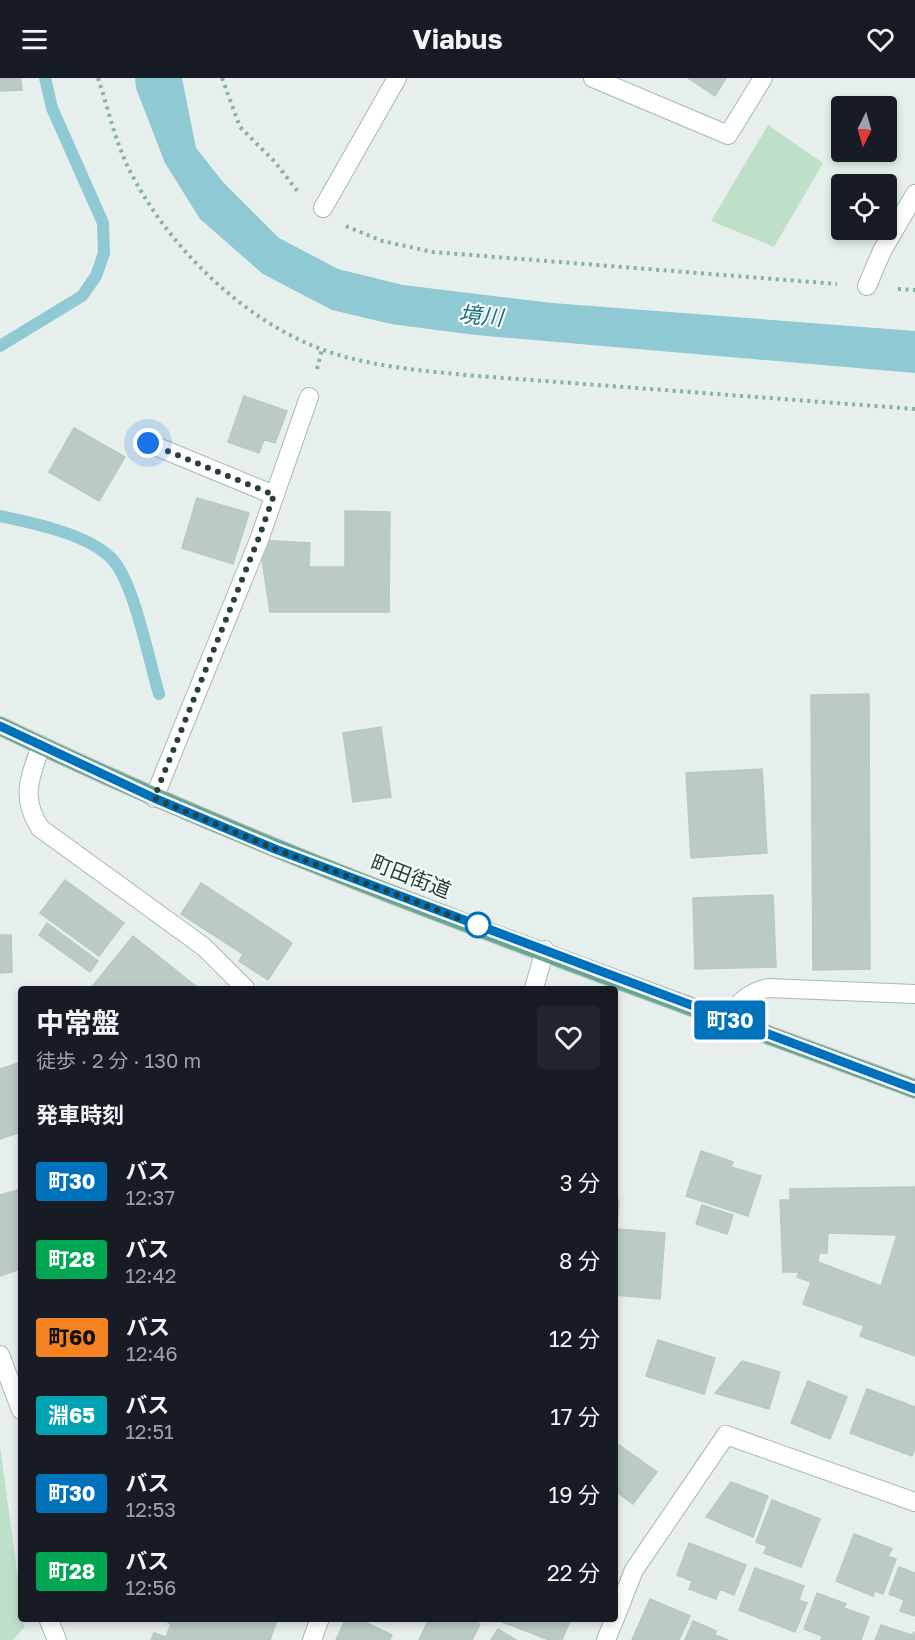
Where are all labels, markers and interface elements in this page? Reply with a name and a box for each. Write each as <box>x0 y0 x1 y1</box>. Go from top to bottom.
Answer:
icon: menu <box>18 23 51 56</box>
text: Viabus <box>412 23 503 55</box>
icon: heart <box>864 23 897 56</box>
north arrow <box>831 96 897 162</box>
map controls <box>831 96 897 240</box>
button: locate <box>831 174 897 240</box>
water label: 境川 <box>458 300 506 331</box>
your location <box>133 428 163 458</box>
street label: 町田街道 <box>367 849 455 903</box>
unlabelled marker <box>465 912 491 938</box>
line badge: 町30 <box>696 1000 765 1040</box>
text: 中常盤 <box>36 1006 120 1039</box>
button: heart <box>537 1006 600 1069</box>
text: 町30 <box>706 1007 754 1033</box>
text: 徒歩 · 2 分 · 130 m <box>36 1048 201 1072</box>
text: 発車時刻 <box>36 1101 124 1128</box>
text: バス <box>125 1157 169 1184</box>
text: 町30 <box>48 1168 95 1194</box>
text: 3 分 <box>560 1169 600 1196</box>
text: 12:37 <box>125 1185 175 1209</box>
text: バス <box>125 1235 169 1262</box>
text: 町28 <box>48 1246 95 1272</box>
text: 8 分 <box>559 1247 600 1274</box>
text: 12:42 <box>125 1263 176 1287</box>
text: バス <box>126 1313 170 1340</box>
text: 町60 <box>48 1324 96 1350</box>
text: 12 分 <box>549 1325 600 1352</box>
text: 12:46 <box>126 1341 178 1365</box>
text: バス <box>125 1391 169 1418</box>
text: 淵65 <box>48 1402 95 1428</box>
text: 17 分 <box>550 1403 600 1430</box>
text: 12:51 <box>125 1419 174 1443</box>
text: バス <box>125 1469 169 1496</box>
text: 町30 <box>48 1480 95 1506</box>
text: 19 分 <box>549 1481 600 1508</box>
text: 12:53 <box>125 1497 176 1521</box>
text: バス <box>125 1547 169 1574</box>
text: 町28 <box>48 1558 95 1584</box>
text: 22 分 <box>547 1559 600 1586</box>
text: 12:56 <box>125 1575 176 1599</box>

